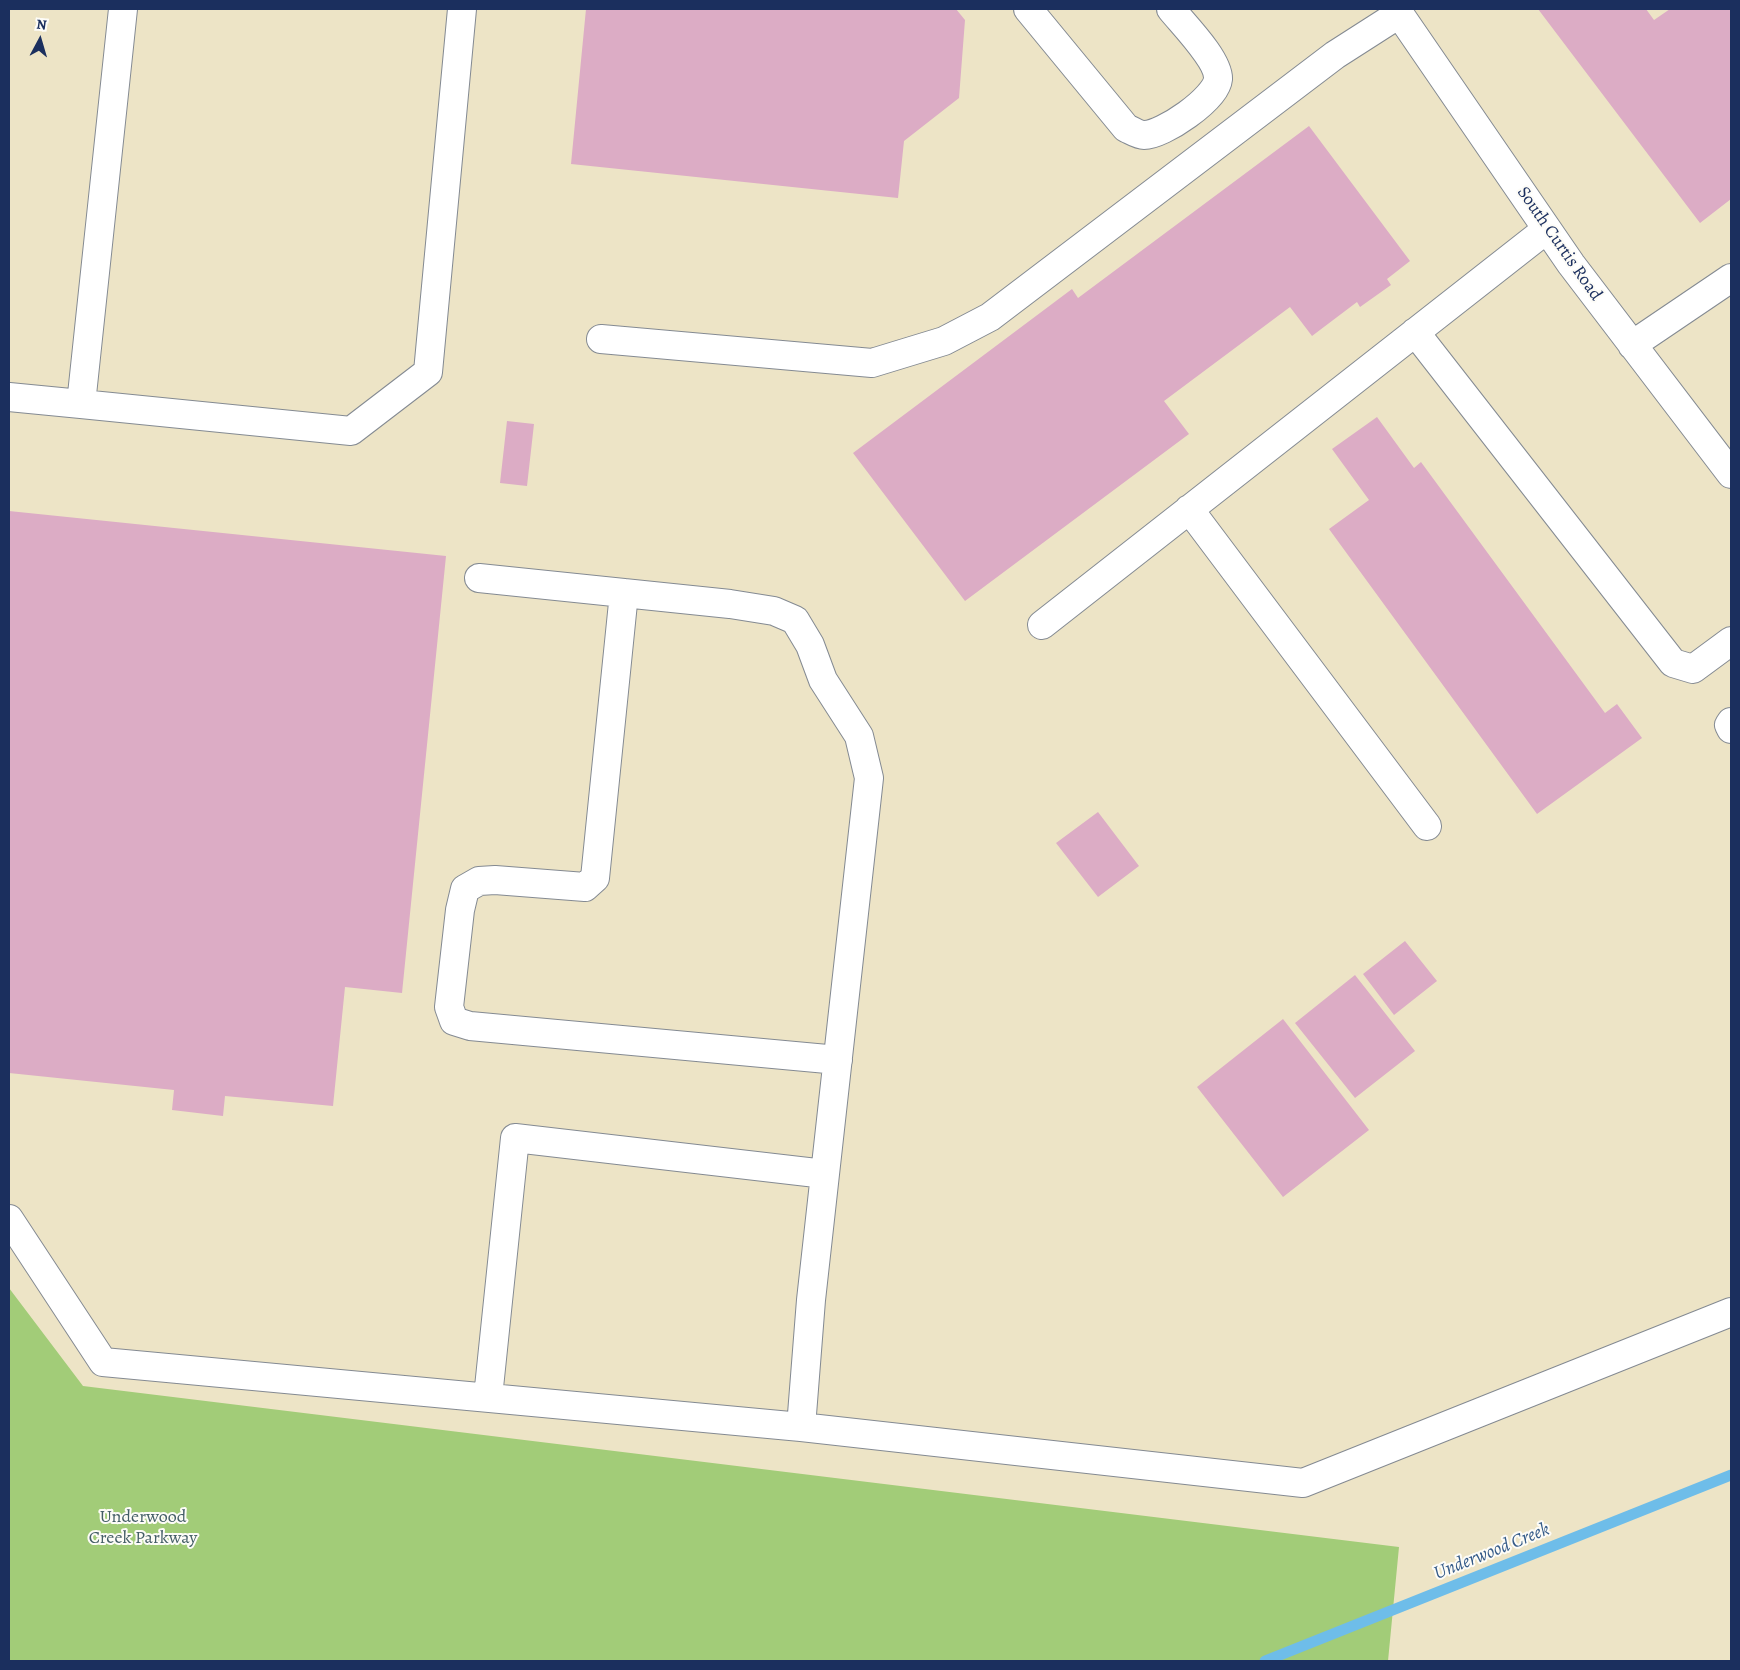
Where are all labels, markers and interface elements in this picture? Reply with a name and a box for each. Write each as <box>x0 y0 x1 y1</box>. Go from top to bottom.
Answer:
north arrow <box>15 15 65 65</box>
text: N <box>36 15 48 35</box>
street label: South Curtis Road <box>1512 183 1606 305</box>
park label: Underwood Creek Parkway <box>89 1507 197 1550</box>
water label: Underwood Creek <box>1431 1518 1553 1586</box>

